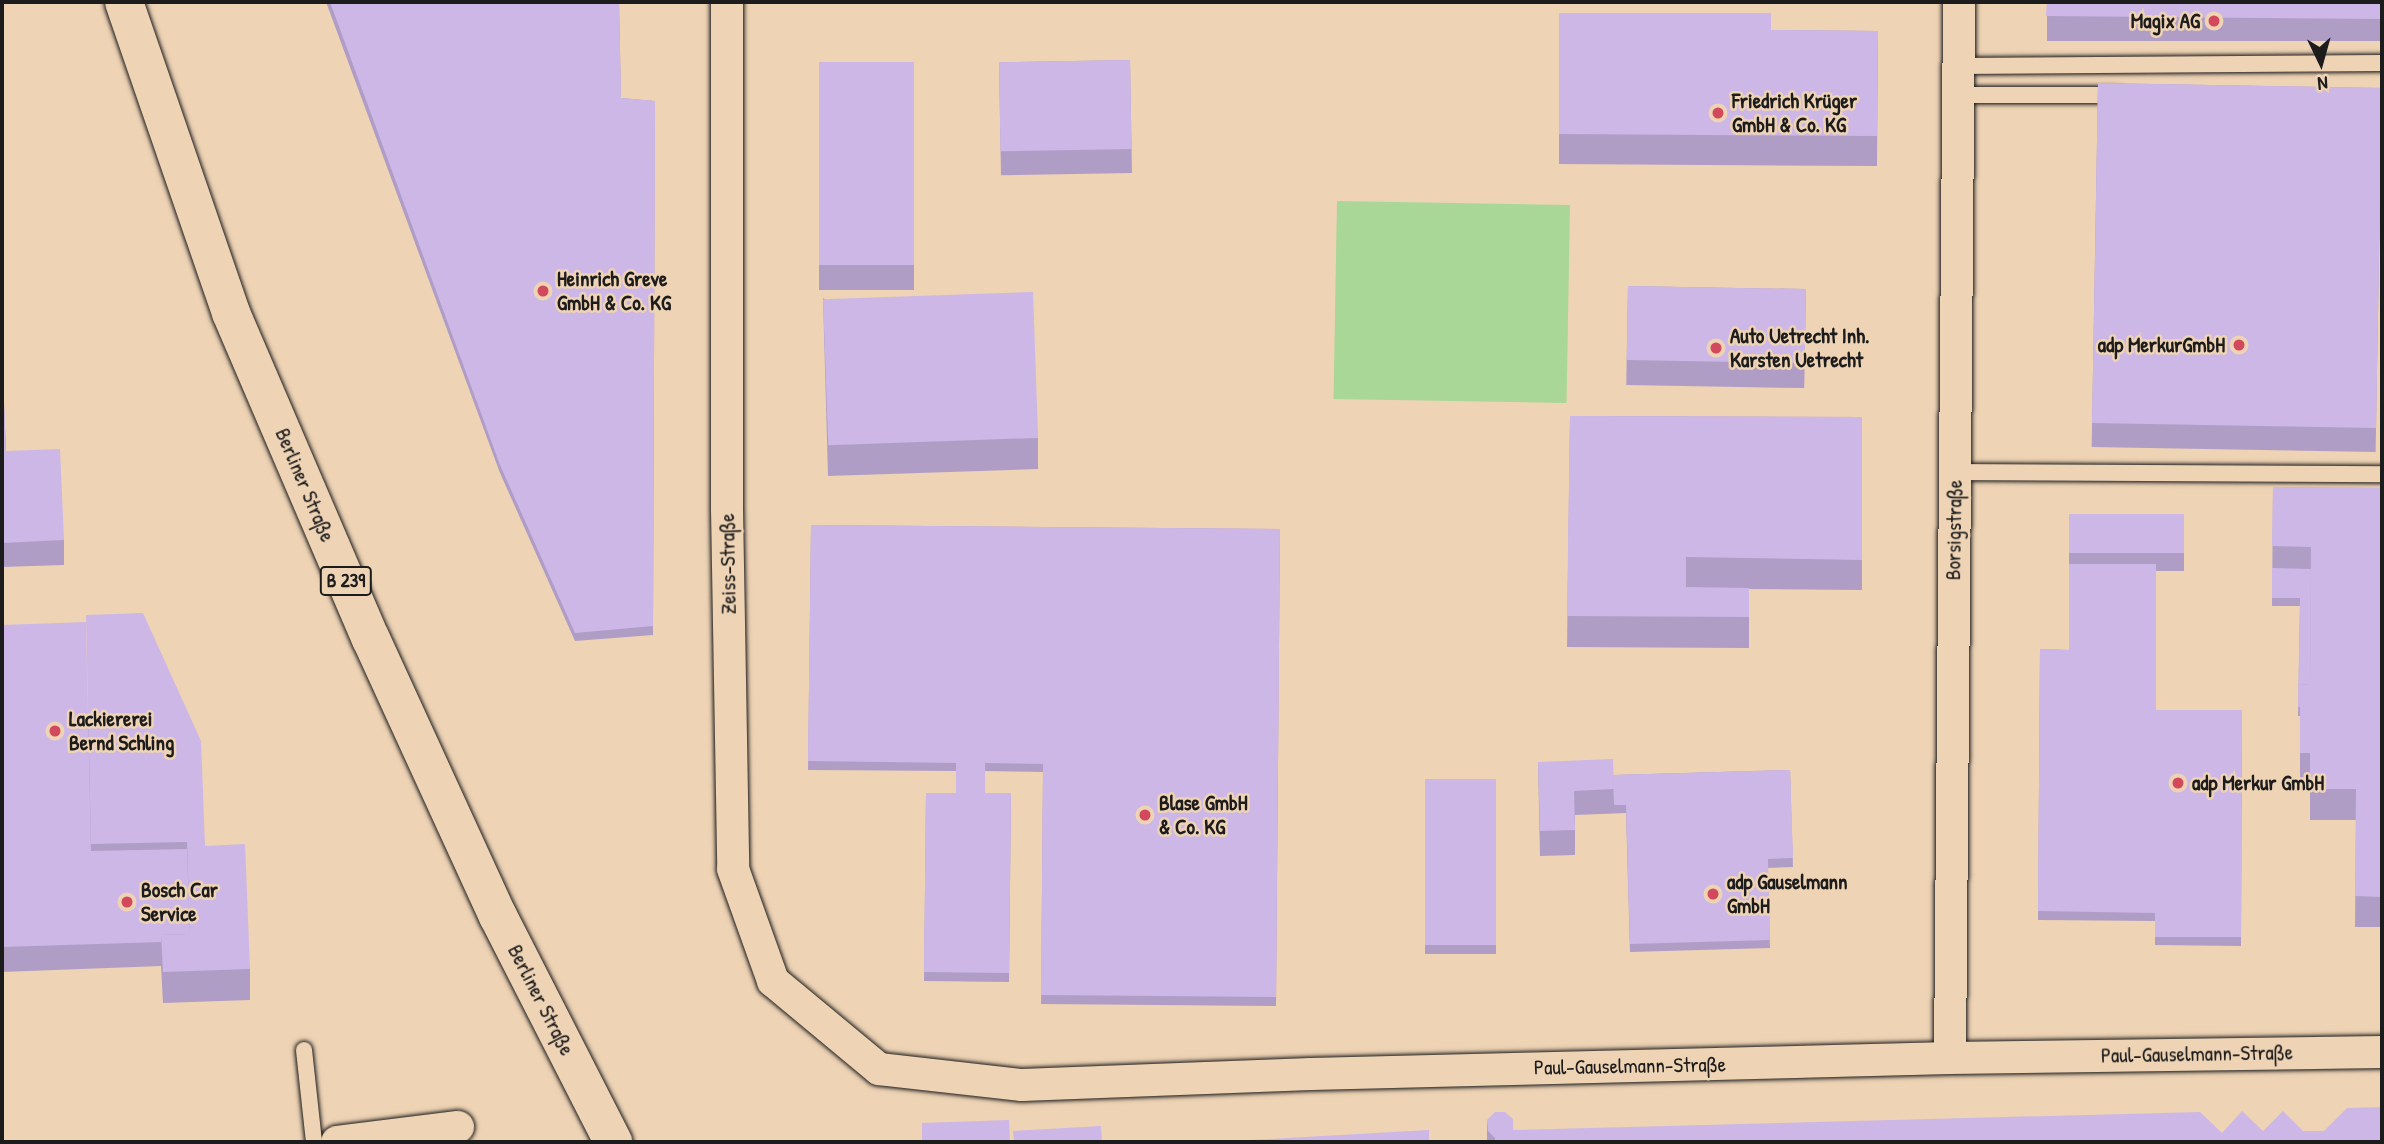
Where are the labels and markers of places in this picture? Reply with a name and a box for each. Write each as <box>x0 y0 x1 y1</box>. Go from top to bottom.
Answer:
place label: Magix AG <box>2131 8 2200 34</box>
marker: Magix AG <box>2206 13 2222 29</box>
place label: Friedrich Krüger GmbH & Co. KG <box>1732 88 1857 138</box>
marker: Friedrich Krüger GmbH & Co. KG <box>1710 105 1726 121</box>
place label: Heinrich Greve GmbH & Co. KG <box>557 266 671 316</box>
marker: Heinrich Greve GmbH & Co. KG <box>535 283 551 299</box>
place label: Auto Uetrecht Inh. Karsten Uetrecht <box>1730 323 1870 373</box>
place label: adp MerkurGmbH <box>2098 332 2225 358</box>
marker: adp MerkurGmbH <box>2231 337 2247 353</box>
marker: Auto Uetrecht Inh. Karsten Uetrecht <box>1708 340 1724 356</box>
place label: Lackiererei Bernd Schling <box>69 706 174 756</box>
marker: Lackiererei Bernd Schling <box>47 723 63 739</box>
place label: adp Merkur GmbH <box>2192 770 2324 796</box>
marker: adp Merkur GmbH <box>2170 775 2186 791</box>
place label: Blase GmbH & Co. KG <box>1159 790 1248 840</box>
marker: Blase GmbH & Co. KG <box>1137 807 1153 823</box>
place label: adp Gauselmann GmbH <box>1727 869 1847 919</box>
place label: Bosch Car Service <box>141 877 218 927</box>
marker: adp Gauselmann GmbH <box>1705 886 1721 902</box>
marker: Bosch Car Service <box>119 894 135 910</box>

